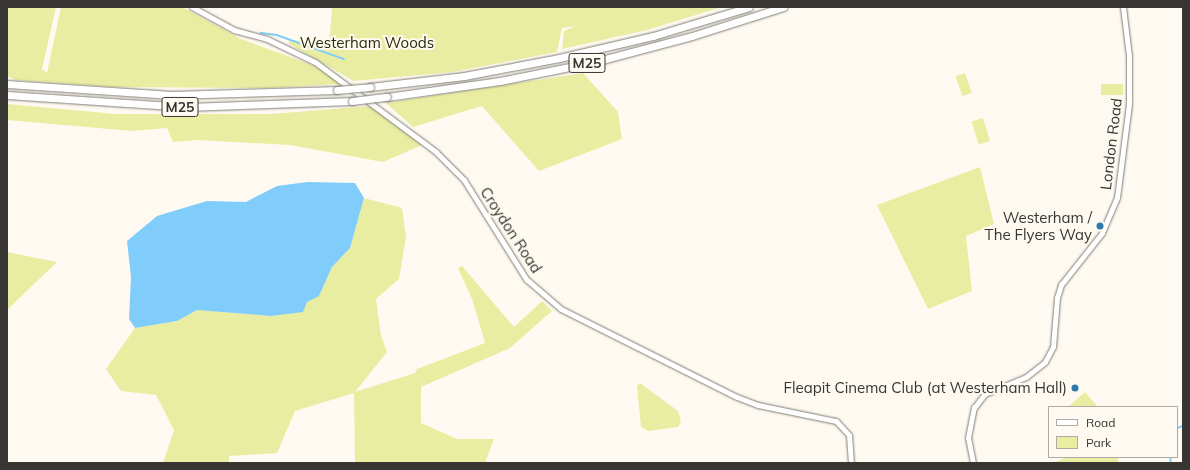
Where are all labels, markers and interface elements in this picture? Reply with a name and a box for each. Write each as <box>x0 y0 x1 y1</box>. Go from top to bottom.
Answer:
park label: Westerham Woods <box>300 34 434 52</box>
road number: M25 <box>568 51 606 75</box>
road number: M25 <box>161 95 199 119</box>
street label: London Road <box>1096 97 1126 191</box>
street label: Croydon Road <box>477 184 545 276</box>
place label: Westerham / The Flyers Way <box>985 208 1092 243</box>
marker: Westerham / The Flyers Way <box>1095 221 1105 231</box>
place label: Fleapit Cinema Club (at Westerham Hall) <box>784 379 1067 397</box>
marker: Fleapit Cinema Club (at Westerham Hall) <box>1070 383 1080 393</box>
legend <box>1048 406 1178 458</box>
text: Road <box>1086 415 1115 430</box>
text: Park <box>1086 435 1111 450</box>

